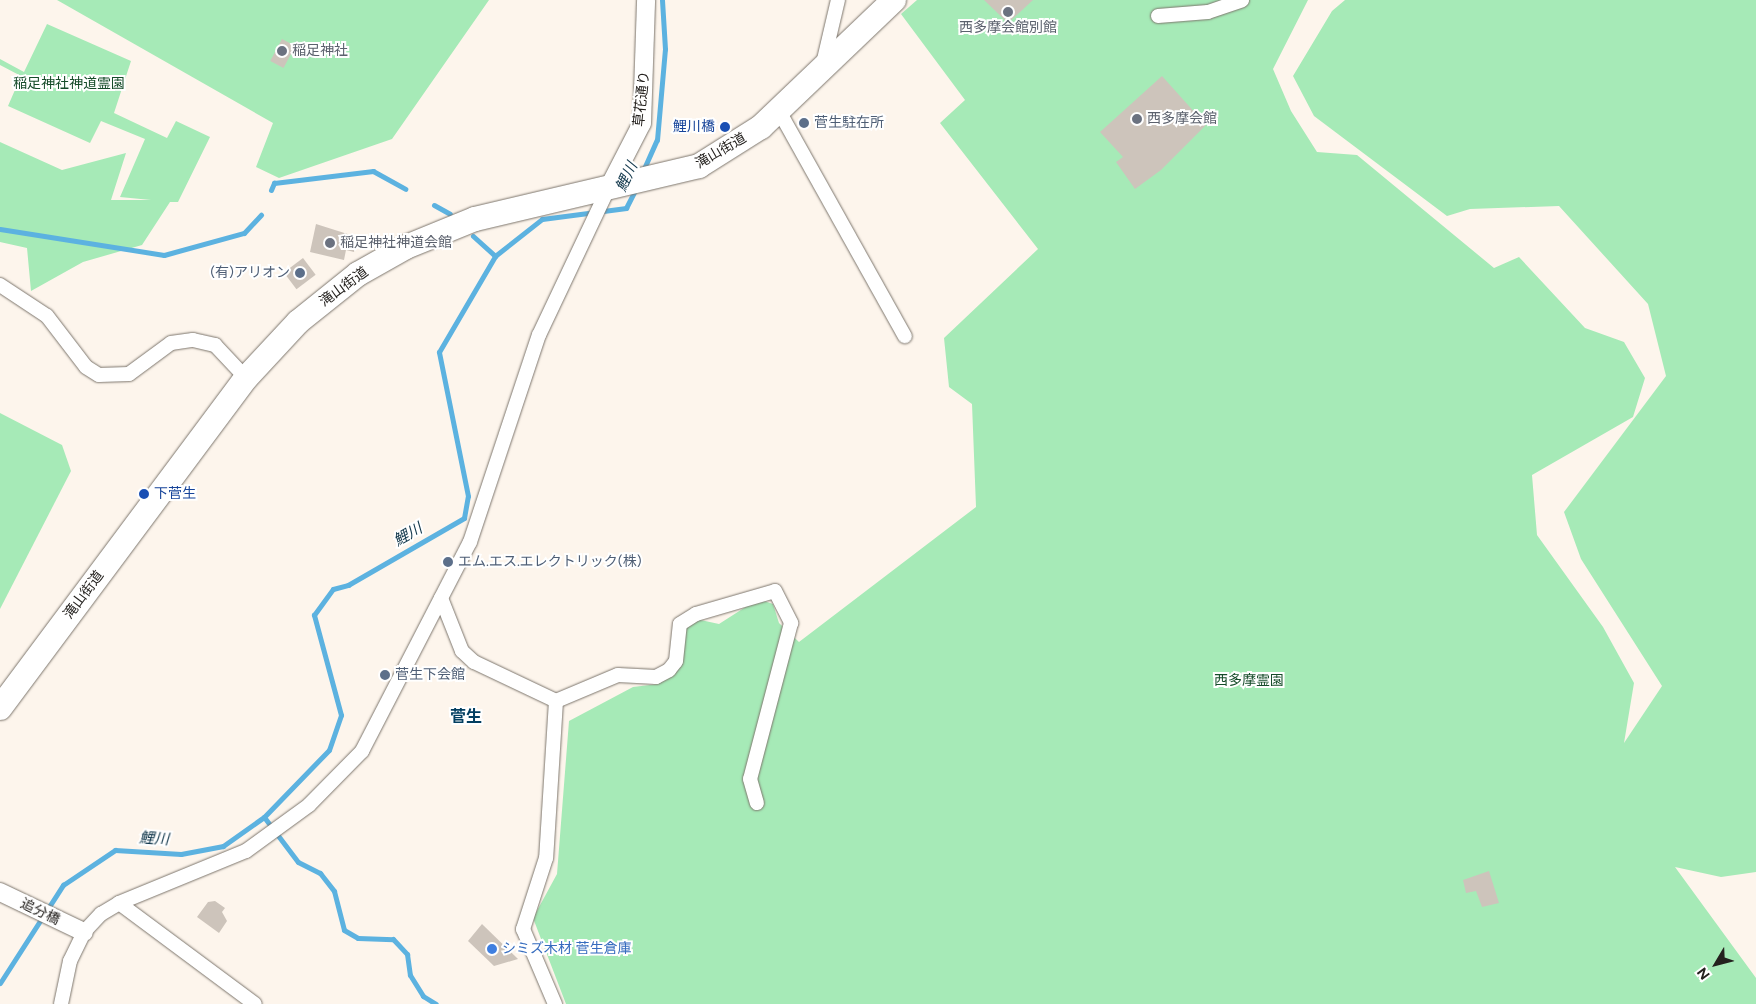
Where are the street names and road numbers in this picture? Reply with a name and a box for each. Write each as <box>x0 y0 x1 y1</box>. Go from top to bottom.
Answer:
street label: 草花通り <box>631 70 653 128</box>
street label: 滝山街道 <box>693 130 749 172</box>
street label: 滝山街道 <box>316 264 372 310</box>
street label: 滝山街道 <box>60 568 108 622</box>
street label: 追分橋 <box>17 895 63 929</box>

